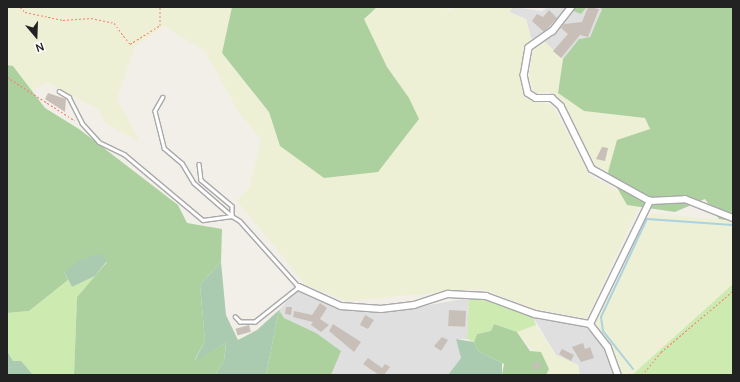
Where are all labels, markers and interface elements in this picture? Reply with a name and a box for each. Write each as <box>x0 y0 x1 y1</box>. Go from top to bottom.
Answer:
north arrow <box>16 16 56 56</box>
text: N <box>34 39 46 56</box>

